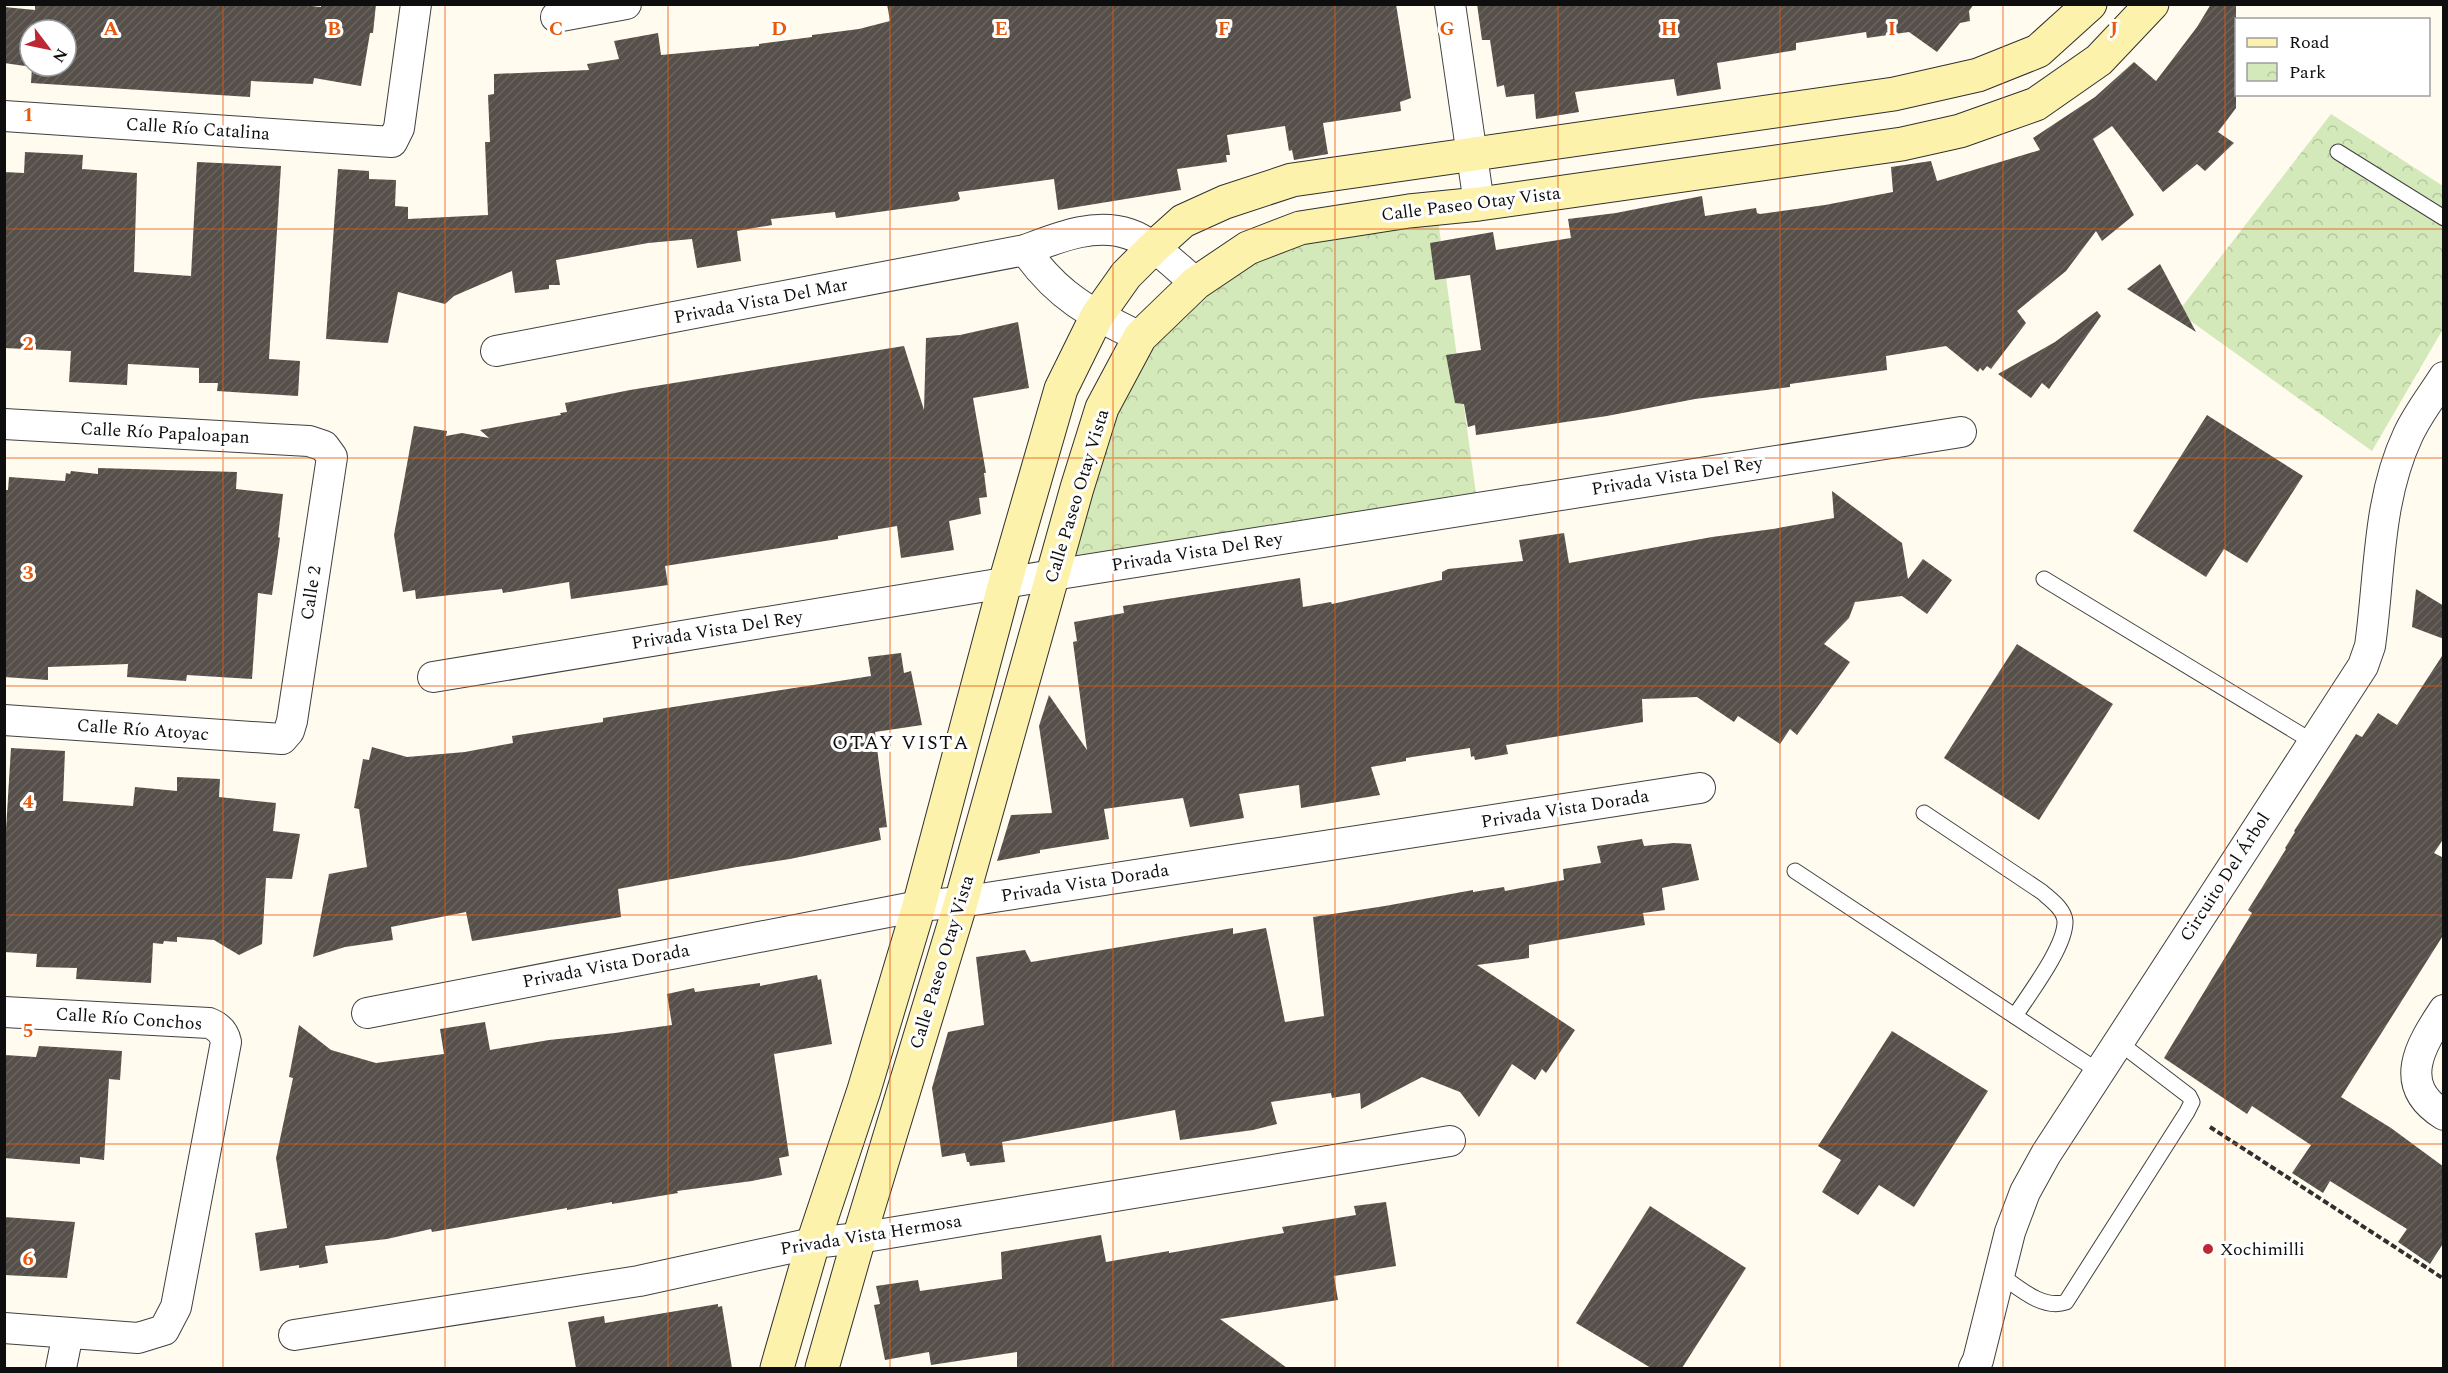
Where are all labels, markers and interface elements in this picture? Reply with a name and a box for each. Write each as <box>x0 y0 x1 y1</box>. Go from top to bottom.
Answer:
text: A <box>103 14 119 44</box>
text: B <box>327 14 341 44</box>
text: C <box>549 14 563 44</box>
text: D <box>771 14 787 44</box>
text: E <box>994 14 1008 44</box>
text: F <box>1218 14 1230 44</box>
text: G <box>1439 14 1455 44</box>
text: H <box>1661 14 1677 44</box>
text: I <box>1888 14 1896 44</box>
text: J <box>2110 14 2118 44</box>
north arrow <box>18 18 78 78</box>
legend <box>2235 18 2430 96</box>
text: Road <box>2289 29 2330 56</box>
text: N <box>46 44 74 67</box>
text: Park <box>2289 59 2326 86</box>
text: 1 <box>22 100 34 130</box>
street label: Calle Río Catalina <box>125 110 271 148</box>
street label: Calle Paseo Otay Vista <box>1380 180 1563 228</box>
street label: Privada Vista Del Mar <box>672 271 850 331</box>
text: 2 <box>22 329 34 359</box>
street label: Calle Paseo Otay Vista <box>1038 405 1116 586</box>
street label: Calle Río Papaloapan <box>80 415 250 451</box>
street label: Privada Vista Del Rey <box>1590 449 1766 503</box>
street label: Privada Vista Del Rey <box>1110 525 1286 579</box>
text: 3 <box>22 558 34 588</box>
street label: Calle 2 <box>293 564 329 622</box>
street label: Privada Vista Del Rey <box>630 603 806 657</box>
street label: Calle Río Atoyac <box>76 712 210 748</box>
district label: OTAY VISTA <box>832 728 970 758</box>
street label: Privada Vista Dorada <box>1479 782 1651 836</box>
text: 4 <box>22 787 34 817</box>
street label: Circuito Del Árbol <box>2173 807 2277 947</box>
street label: Privada Vista Dorada <box>999 856 1171 910</box>
street label: Calle Paseo Otay Vista <box>903 871 981 1052</box>
street label: Privada Vista Dorada <box>520 937 692 995</box>
street label: Calle Río Conchos <box>55 1000 203 1038</box>
text: 5 <box>22 1016 34 1046</box>
street label: Privada Vista Hermosa <box>778 1207 964 1263</box>
place label: Xochimilli <box>2220 1236 2305 1263</box>
marker: Xochimilli <box>2201 1242 2215 1256</box>
text: 6 <box>22 1244 34 1274</box>

